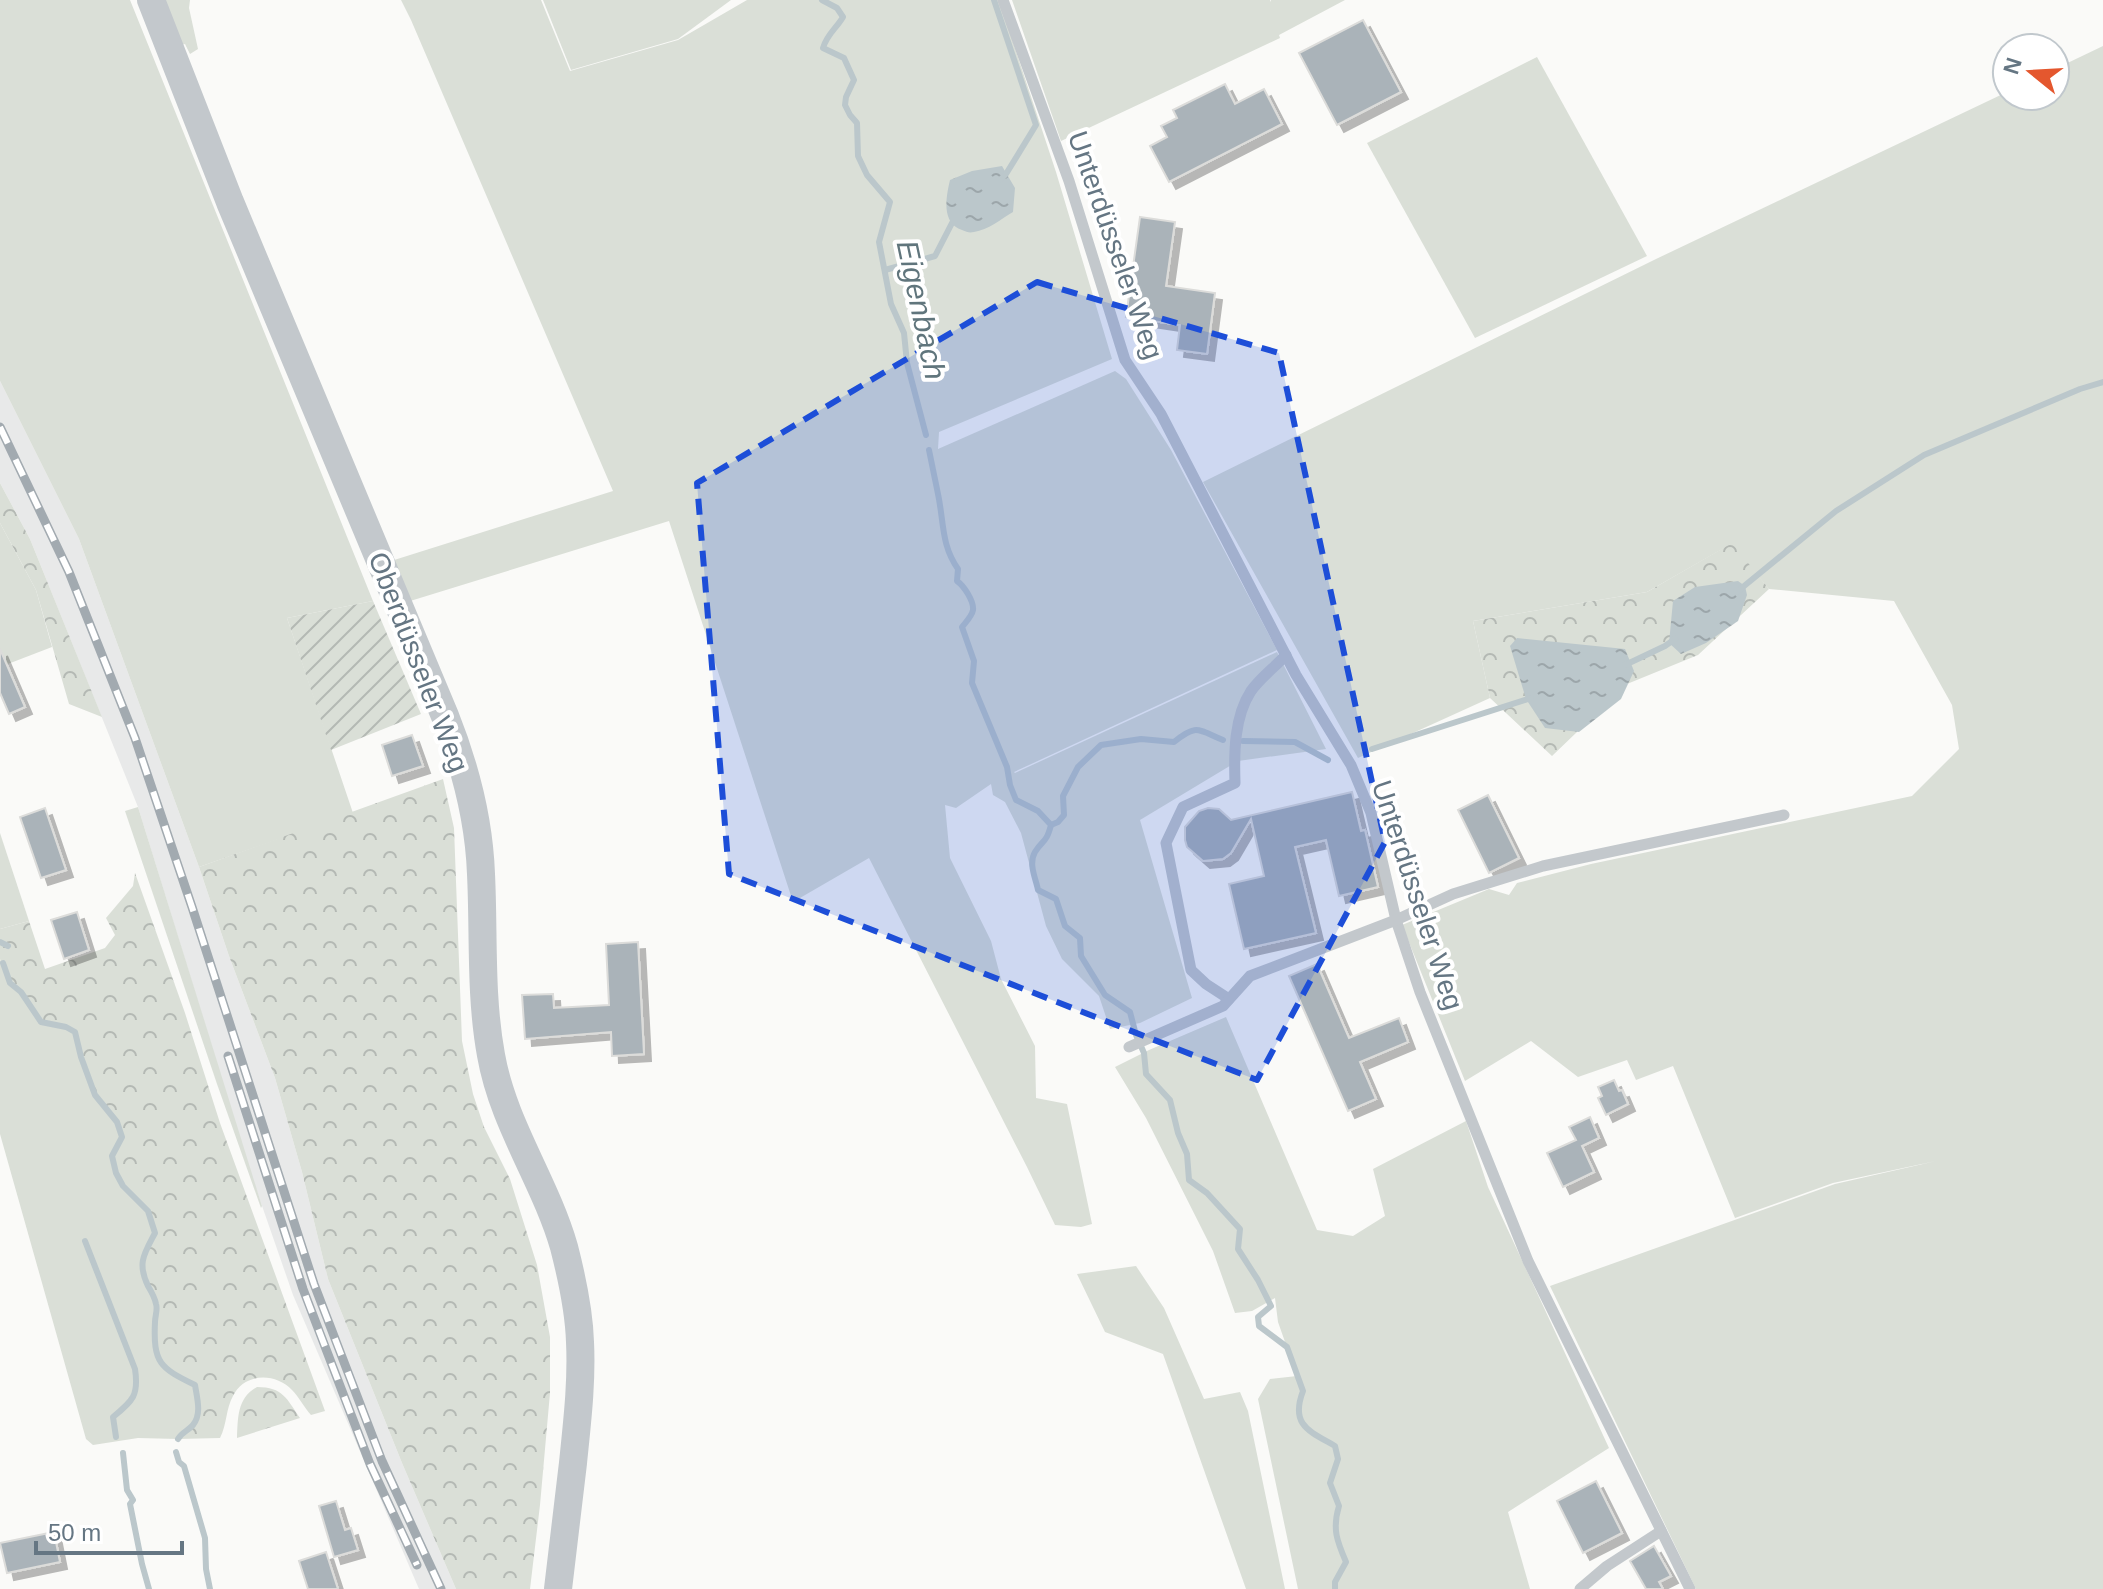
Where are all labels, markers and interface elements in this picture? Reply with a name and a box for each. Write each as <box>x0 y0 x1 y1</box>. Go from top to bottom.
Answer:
north arrow <box>1991 32 2071 112</box>
text: N <box>1998 55 2027 77</box>
street label: Unterdüsseler Weg <box>1062 127 1169 363</box>
water label: Eigenbach <box>891 237 952 383</box>
street label: Oberdüsseler Weg <box>362 548 475 776</box>
street label: Unterdüsseler Weg <box>1366 777 1469 1014</box>
scale bar <box>36 1505 182 1555</box>
text: 50 m <box>48 1519 101 1546</box>

